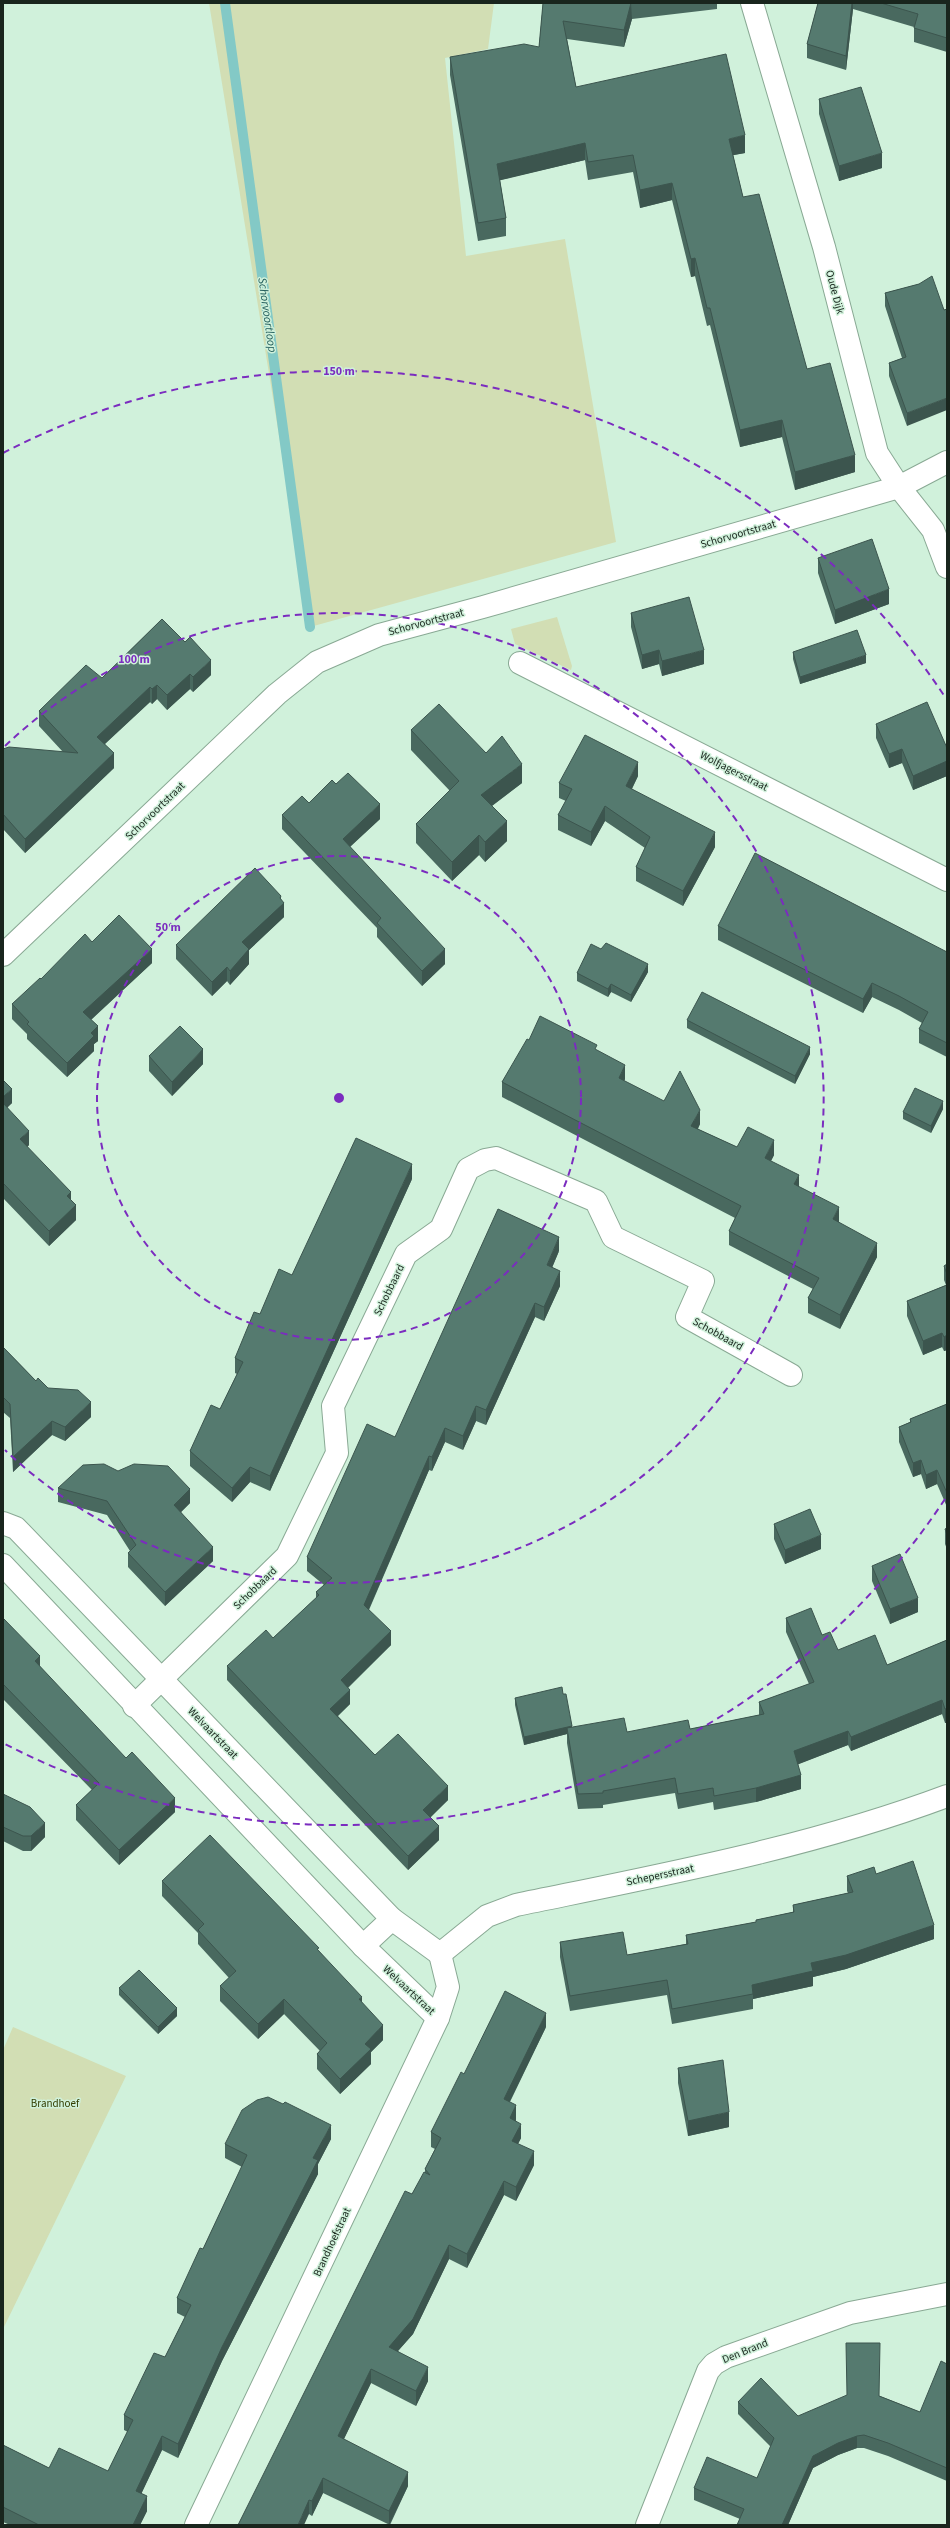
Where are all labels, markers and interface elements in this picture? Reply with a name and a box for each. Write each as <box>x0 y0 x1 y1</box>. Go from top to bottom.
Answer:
street label: Oude Dijk <box>822 268 848 316</box>
water label: Schorvoortloop <box>253 277 281 353</box>
text: 150 m <box>323 363 355 380</box>
street label: Schorvoortstraat <box>699 516 778 552</box>
street label: Schorvoortstraat <box>387 605 466 639</box>
text: 100 m <box>118 651 150 668</box>
street label: Wolfjagersstraat <box>697 747 771 795</box>
street label: Schorvoortstraat <box>122 778 188 843</box>
text: 50 m <box>155 919 181 936</box>
centre of rings <box>332 1091 346 1105</box>
street label: Schobbaard <box>370 1262 408 1318</box>
street label: Schobbaard <box>690 1314 746 1354</box>
street label: Schobbaard <box>230 1563 280 1613</box>
street label: Welvaartstraat <box>184 1704 242 1762</box>
street label: Schepersstraat <box>625 1860 695 1889</box>
street label: Welvaartstraat <box>380 1962 439 2018</box>
park label: Brandhoef <box>31 2096 80 2111</box>
street label: Brandhoefstraat <box>309 2205 355 2279</box>
street label: Den Brand <box>720 2335 770 2367</box>

